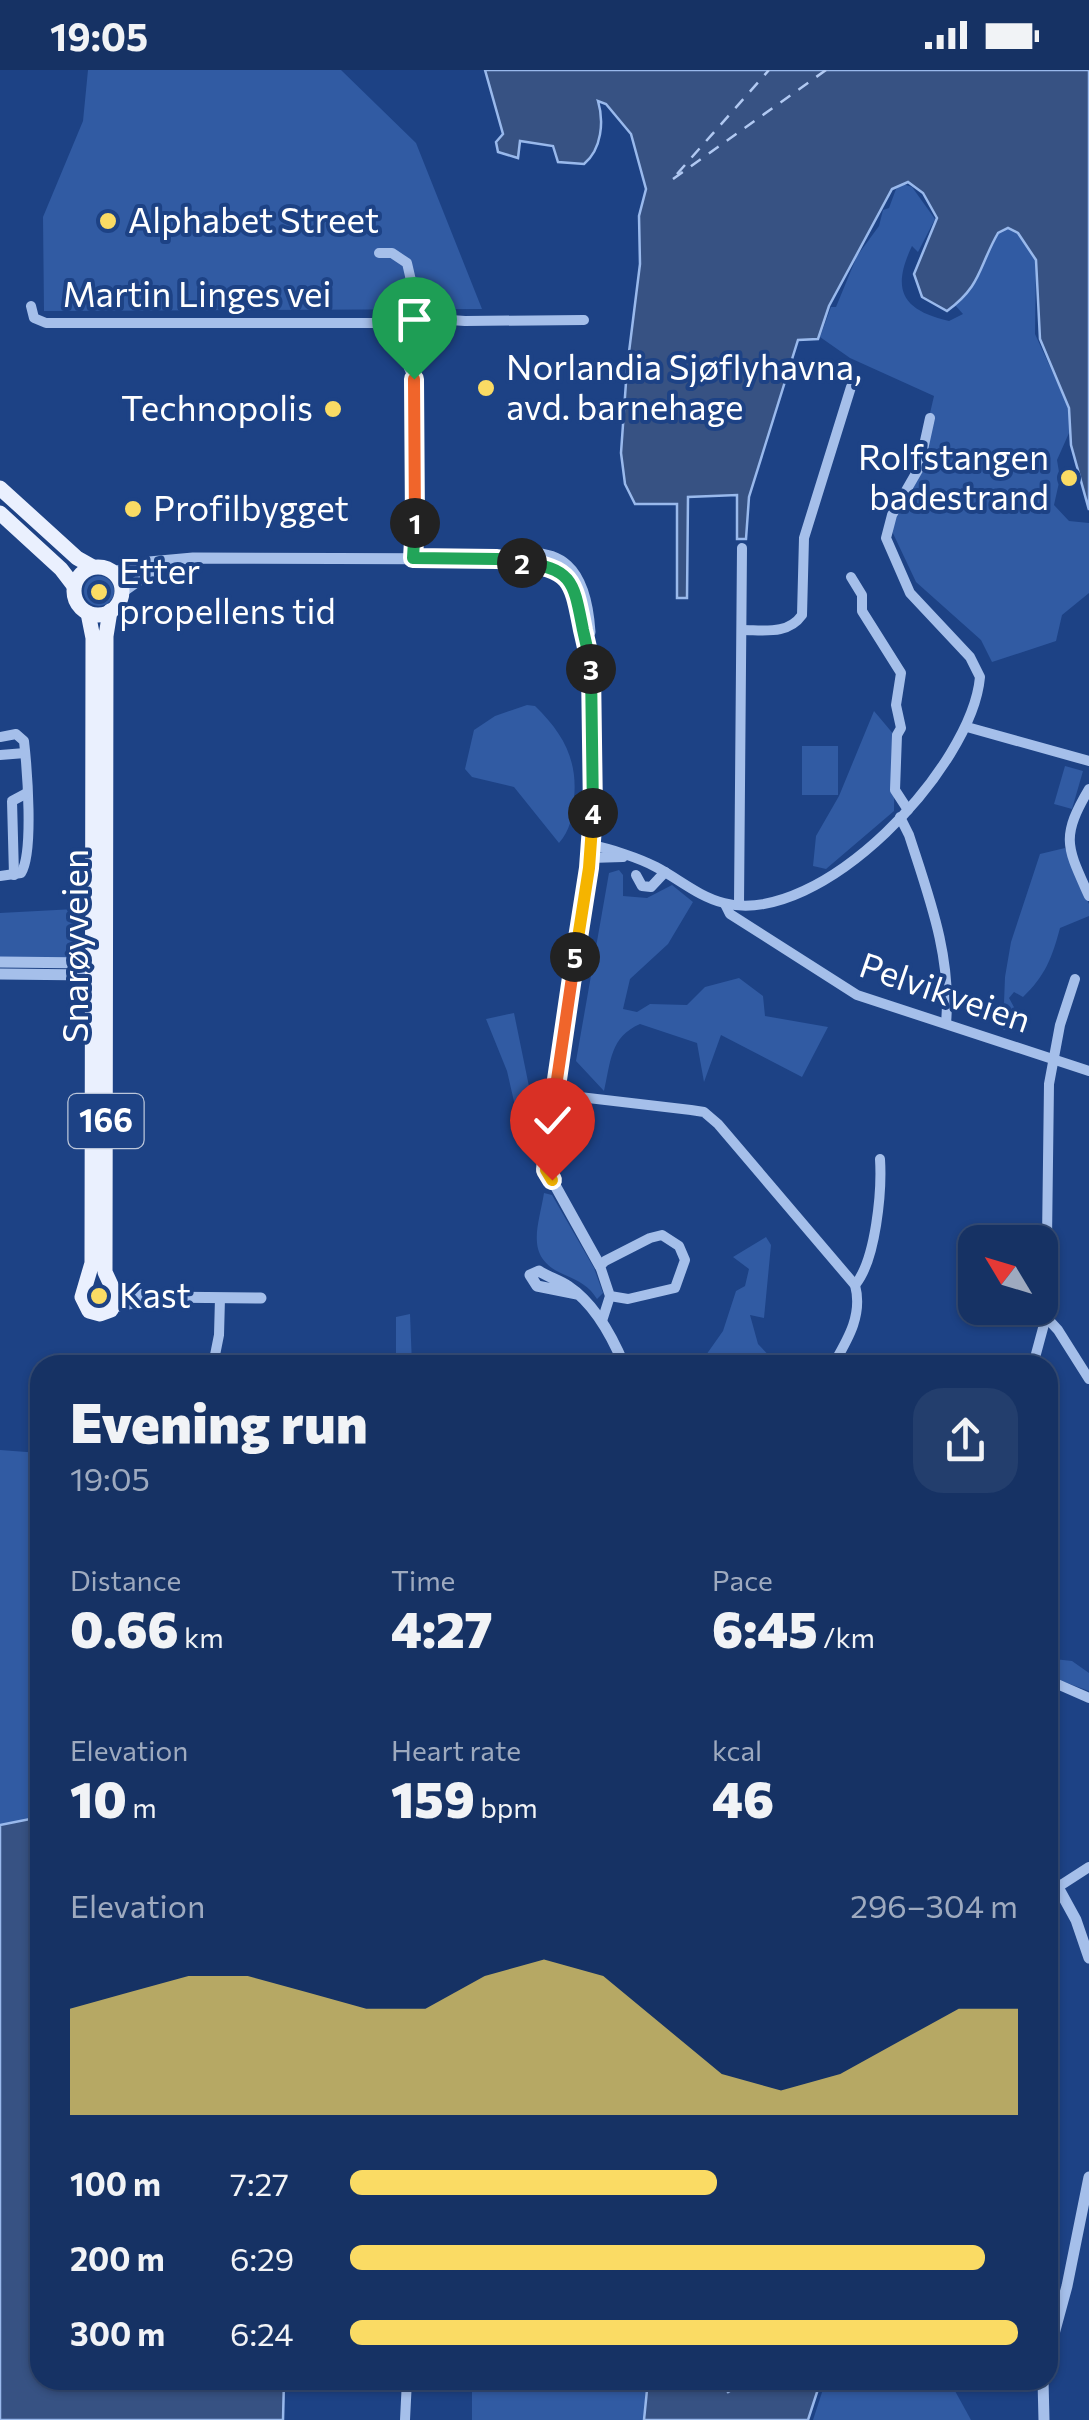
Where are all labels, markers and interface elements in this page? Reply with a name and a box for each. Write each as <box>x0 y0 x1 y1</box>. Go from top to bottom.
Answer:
text: 19:05 <box>50 12 148 59</box>
place label: Alphabet Street <box>128 197 379 240</box>
marker: Alphabet Street <box>97 210 119 232</box>
street label: Martin Linges vei <box>62 271 332 314</box>
pin <box>372 277 457 380</box>
icon: arrive <box>387 292 442 347</box>
place label: Norlandia Sjøflyhavna, avd. barnehage <box>506 344 862 427</box>
marker: Norlandia Sjøflyhavna, avd. barnehage <box>475 377 497 399</box>
place label: Technopolis <box>121 385 313 428</box>
marker: Technopolis <box>322 398 344 420</box>
place label: Rolfstangen badestrand <box>858 434 1049 517</box>
marker: Rolfstangen badestrand <box>1058 467 1080 489</box>
place label: Profilbygget <box>153 485 349 528</box>
marker: Profilbygget <box>122 498 144 520</box>
pin: 1 <box>390 498 440 548</box>
text: 1 <box>409 506 421 540</box>
pin: 2 <box>497 538 547 588</box>
text: 2 <box>514 546 530 580</box>
place label: Etter propellens tid <box>119 548 336 631</box>
marker: Etter propellens tid <box>88 581 110 603</box>
pin: 3 <box>566 644 616 694</box>
text: 3 <box>583 652 599 686</box>
pin: 4 <box>568 788 618 838</box>
text: 4 <box>584 796 602 830</box>
street label: Snarøyveien <box>52 849 95 1043</box>
pin: 5 <box>550 932 600 982</box>
text: 5 <box>567 940 583 974</box>
street label: Pelvikveien <box>855 941 1037 1040</box>
pin <box>510 1078 595 1181</box>
icon: check <box>525 1093 580 1148</box>
road number: 166 <box>68 1094 144 1148</box>
north arrow <box>958 1225 1058 1325</box>
map controls <box>958 1225 1058 1325</box>
place label: Kast <box>119 1272 191 1315</box>
marker: Kast <box>88 1285 110 1307</box>
text: Evening run <box>70 1387 368 1454</box>
button: share <box>913 1388 1018 1493</box>
text: 19:05 <box>70 1458 150 1498</box>
text: Distance <box>70 1563 181 1597</box>
text: Time <box>391 1563 455 1597</box>
text: Pace <box>712 1563 773 1597</box>
text: 0.66 <box>70 1597 179 1658</box>
text: 4:27 <box>391 1597 493 1658</box>
text: 6:45 <box>712 1597 818 1658</box>
text: km <box>179 1620 224 1654</box>
text: /km <box>818 1620 875 1654</box>
text: Elevation <box>70 1733 188 1767</box>
text: Heart rate <box>391 1733 521 1767</box>
text: kcal <box>712 1733 762 1767</box>
text: 10 <box>70 1767 127 1828</box>
text: 159 <box>391 1767 475 1828</box>
text: 46 <box>712 1767 774 1828</box>
text: m <box>127 1790 157 1824</box>
text: bpm <box>475 1790 538 1824</box>
text: Elevation <box>70 1885 205 1925</box>
text: 296–304 m <box>850 1885 1018 1925</box>
text: 100 m <box>70 2163 161 2203</box>
text: 7:27 <box>230 2163 289 2203</box>
text: 200 m <box>70 2238 165 2278</box>
text: 6:29 <box>230 2238 294 2278</box>
text: 300 m <box>70 2313 165 2353</box>
text: 6:24 <box>230 2313 293 2353</box>

